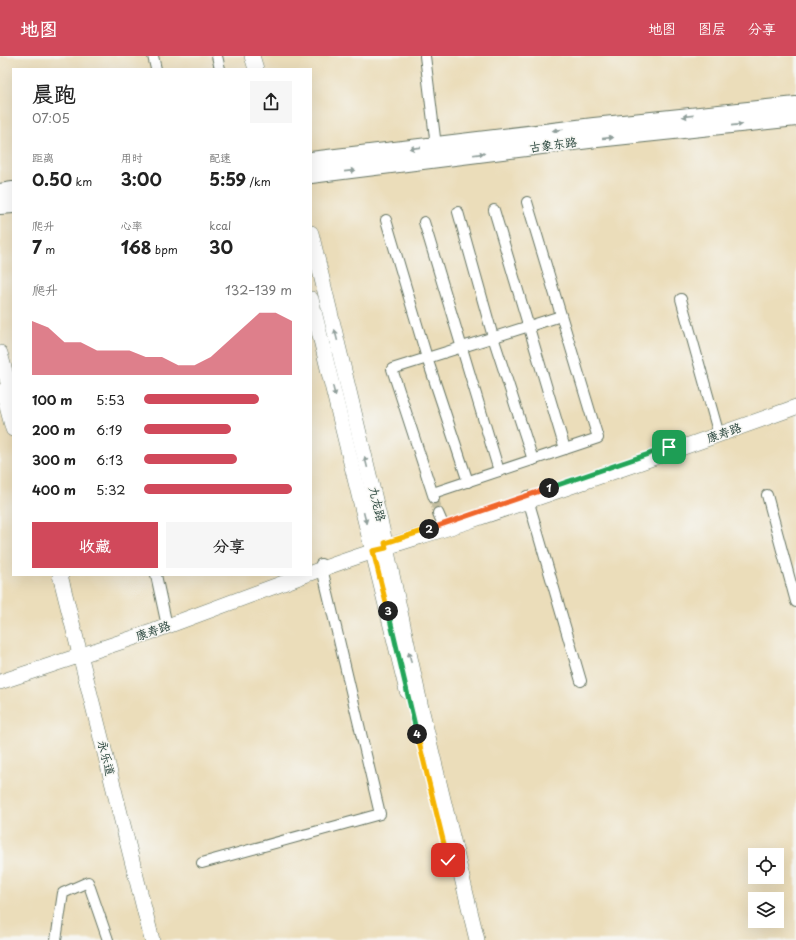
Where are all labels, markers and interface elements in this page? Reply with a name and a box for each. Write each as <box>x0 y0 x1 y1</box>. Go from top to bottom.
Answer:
text: 地图 <box>20 14 58 42</box>
text: 地图 <box>648 18 676 39</box>
text: 图层 <box>698 18 726 39</box>
text: 分享 <box>748 18 776 39</box>
text: 晨跑 <box>32 76 76 109</box>
button: share <box>250 81 292 123</box>
text: 07:05 <box>32 108 70 127</box>
one-way arrow <box>682 113 694 119</box>
one-way arrow <box>731 121 743 128</box>
one-way arrow <box>552 127 564 133</box>
street label: 古象东路 <box>528 132 578 156</box>
one-way arrow <box>602 135 614 141</box>
one-way arrow <box>409 145 422 151</box>
text: 距离 <box>32 149 54 166</box>
text: 用时 <box>121 149 143 166</box>
text: 配速 <box>209 149 231 166</box>
one-way arrow <box>473 151 485 157</box>
text: 0.50 <box>32 166 72 192</box>
text: 3:00 <box>121 166 162 192</box>
text: 5:59 <box>209 166 246 192</box>
one-way arrow <box>344 167 356 174</box>
text: km <box>72 173 92 190</box>
text: /km <box>246 173 271 190</box>
text: 爬升 <box>32 217 54 234</box>
text: 心率 <box>121 217 143 234</box>
text: kcal <box>209 217 231 234</box>
text: 7 <box>32 234 42 260</box>
text: 168 <box>121 234 151 260</box>
text: 30 <box>209 234 233 260</box>
text: m <box>42 241 55 258</box>
text: bpm <box>151 241 178 258</box>
text: 爬升 <box>32 280 58 299</box>
text: 132–139 m <box>225 280 292 299</box>
one-way arrow <box>332 329 338 341</box>
one-way arrow <box>331 385 337 398</box>
text: 100 m <box>32 390 73 409</box>
text: 5:53 <box>96 390 125 409</box>
street label: 康寿路 <box>704 418 744 446</box>
text: 200 m <box>32 420 76 439</box>
text: 6:19 <box>96 420 122 439</box>
pin <box>652 430 686 464</box>
icon: arrive <box>658 436 680 458</box>
text: 300 m <box>32 450 76 469</box>
text: 6:13 <box>96 450 123 469</box>
one-way arrow <box>363 455 369 468</box>
pin: 1 <box>539 478 559 498</box>
text: 1 <box>546 479 552 496</box>
text: 400 m <box>32 480 76 499</box>
text: 5:32 <box>96 480 126 499</box>
street label: 九龙路 <box>365 484 391 523</box>
one-way arrow <box>362 511 368 524</box>
pin: 2 <box>419 519 439 539</box>
text: 2 <box>425 520 433 537</box>
button: 收藏 <box>32 522 158 568</box>
button: 分享 <box>166 522 292 568</box>
pin: 3 <box>378 601 398 621</box>
text: 3 <box>384 602 392 619</box>
street label: 康寿路 <box>133 616 173 644</box>
one-way arrow <box>406 651 412 663</box>
pin: 4 <box>407 724 427 744</box>
text: 4 <box>413 725 421 742</box>
street label: 永乐道 <box>94 738 120 777</box>
pin <box>431 843 465 877</box>
map controls <box>748 848 784 928</box>
button: locate <box>748 848 784 884</box>
icon: check <box>437 849 459 871</box>
button: layers <box>748 892 784 928</box>

